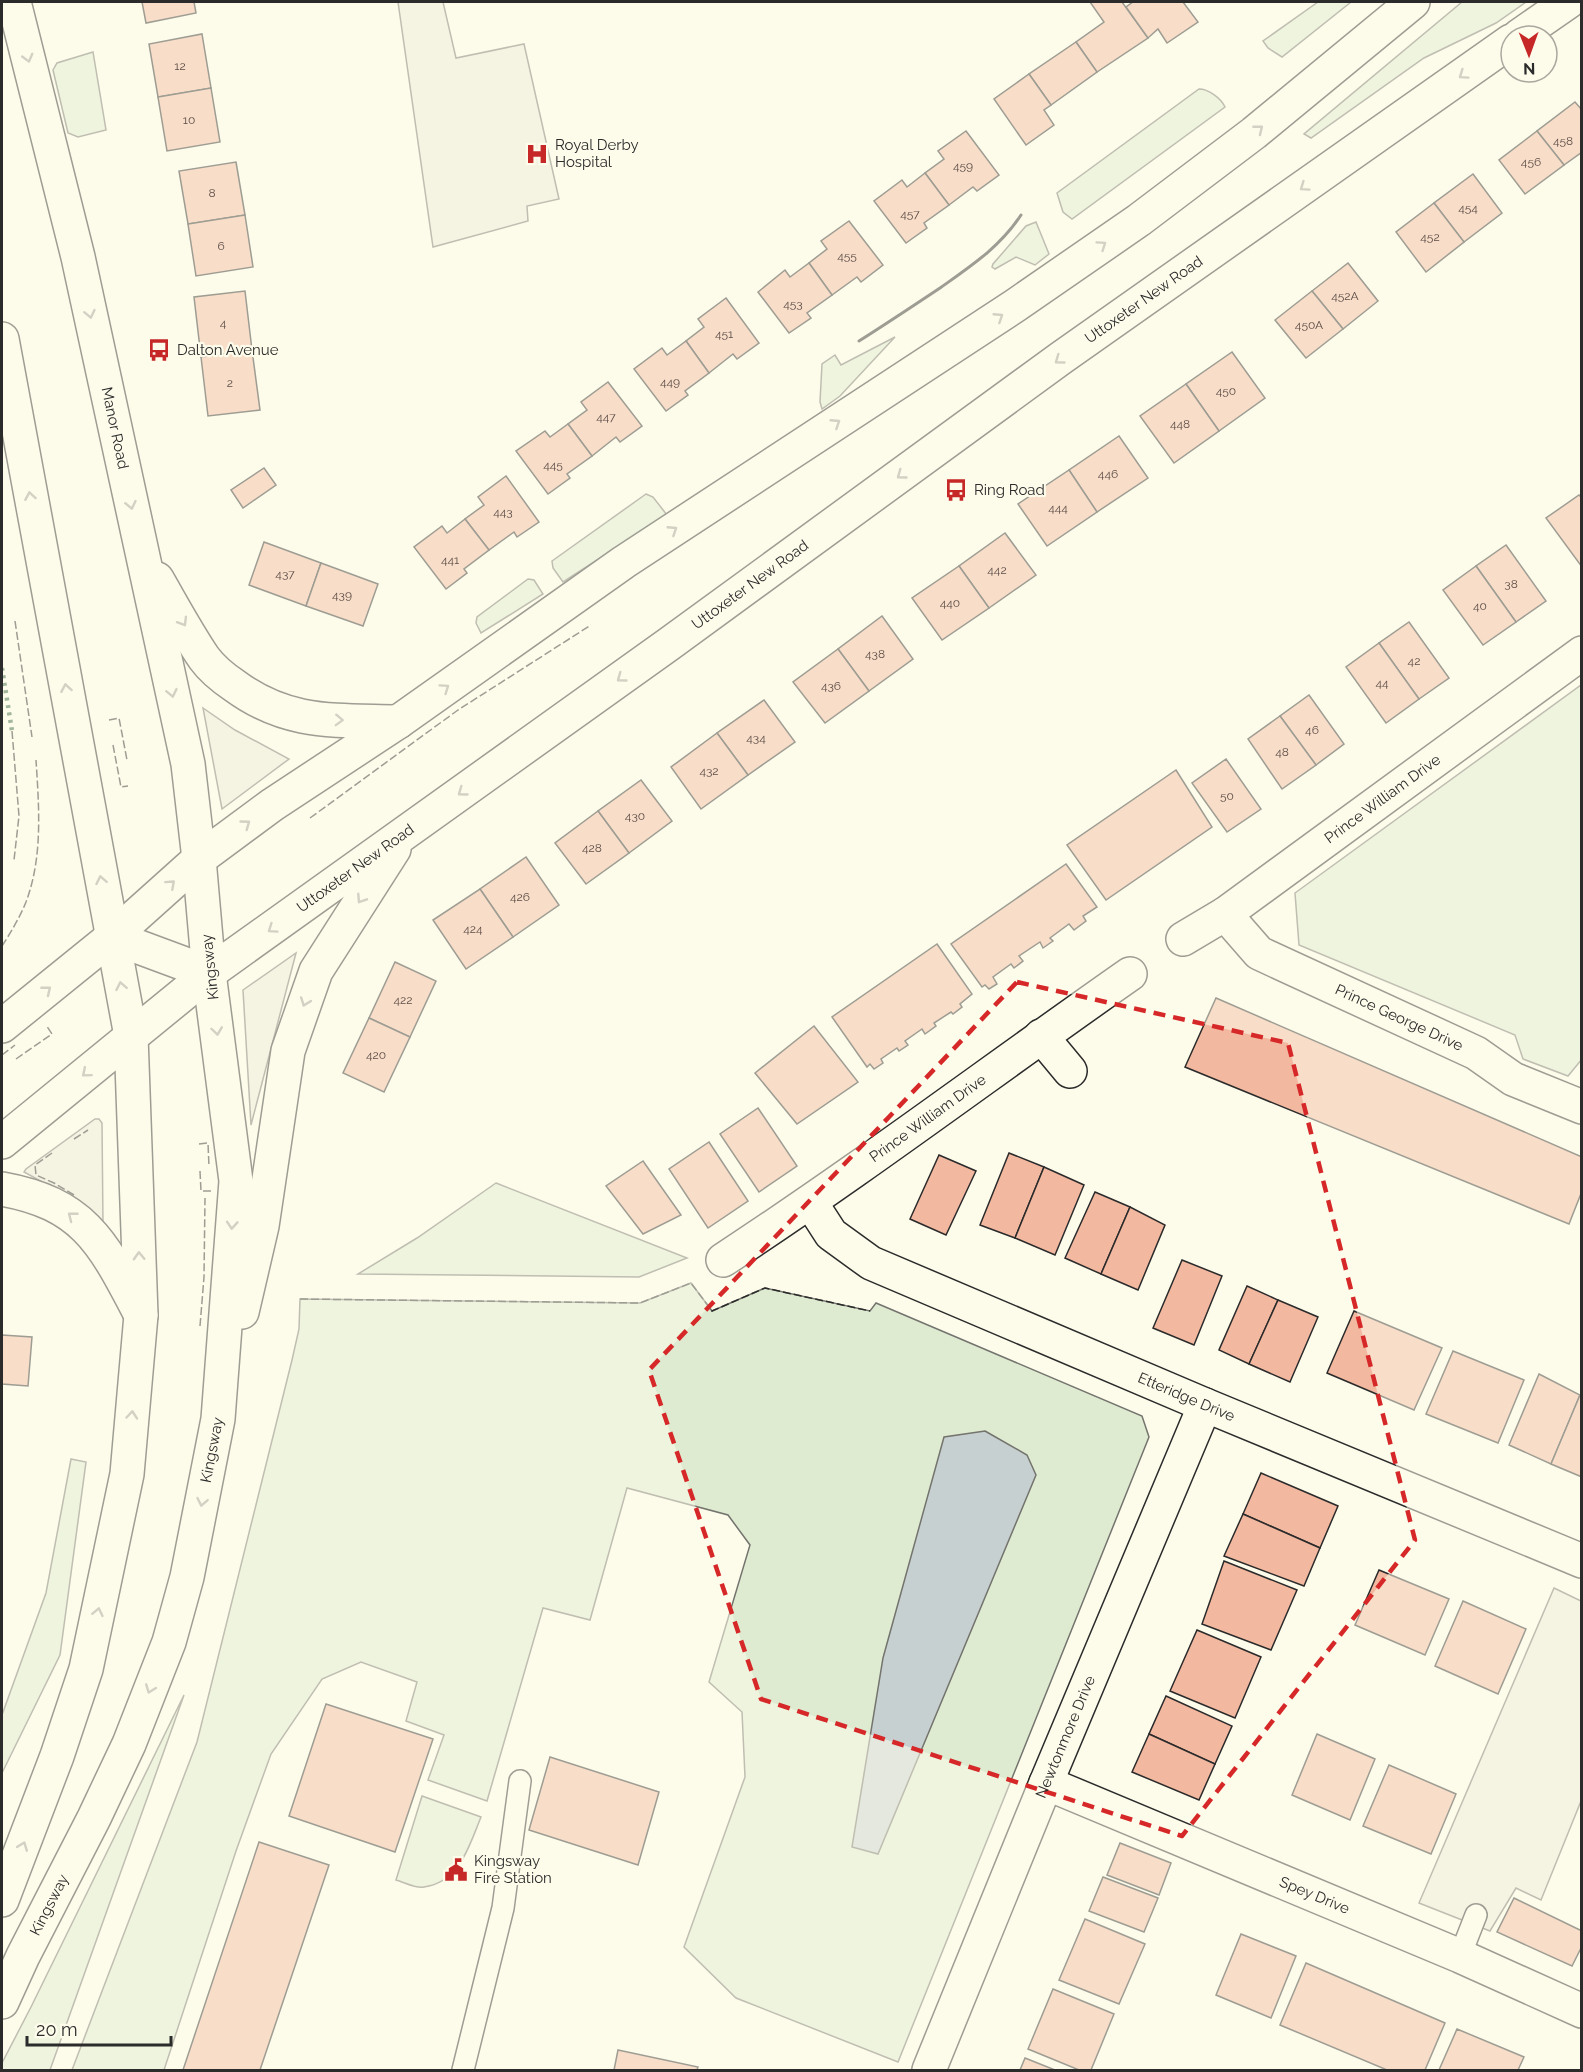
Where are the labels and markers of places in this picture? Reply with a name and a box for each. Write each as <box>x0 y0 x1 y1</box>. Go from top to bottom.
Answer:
place label: Royal Derby Hospital <box>555 136 639 171</box>
hospital icon: Royal Derby Hospital <box>524 141 550 167</box>
bus stop icon: Dalton Avenue <box>146 337 172 363</box>
place label: Dalton Avenue <box>177 341 279 359</box>
bus stop icon: Ring Road <box>943 477 969 503</box>
place label: Ring Road <box>974 481 1045 499</box>
place label: Kingsway Fire Station <box>474 1852 552 1887</box>
public building icon: Kingsway Fire Station <box>443 1857 469 1883</box>

